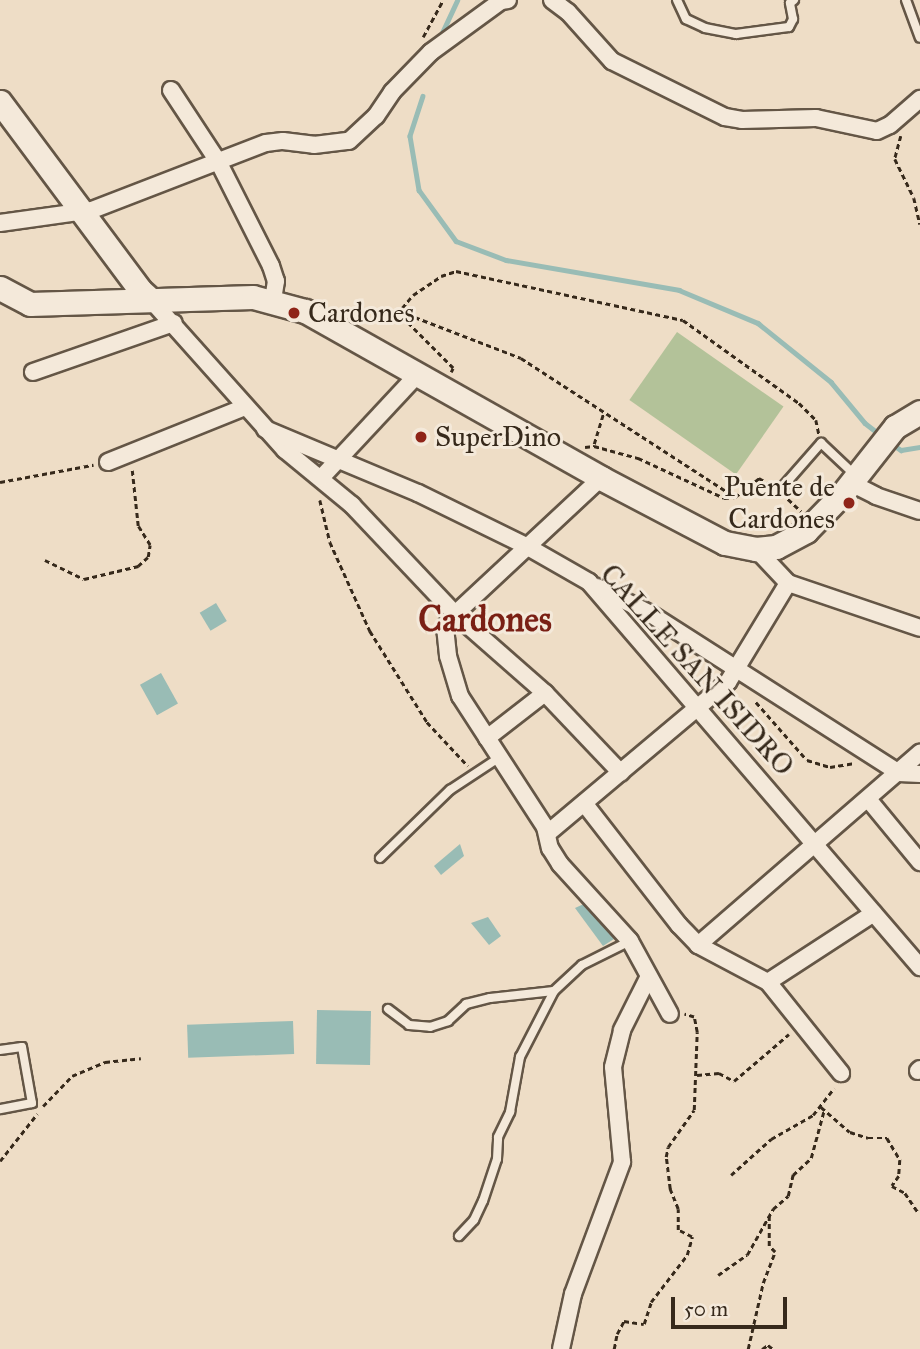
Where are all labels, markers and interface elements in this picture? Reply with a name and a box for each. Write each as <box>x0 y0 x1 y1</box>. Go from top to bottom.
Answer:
place label: Cardones <box>308 296 415 330</box>
marker: Cardones <box>286 305 302 321</box>
place label: SuperDino <box>435 420 561 454</box>
marker: SuperDino <box>413 429 429 445</box>
place label: Puente de Cardones <box>724 470 835 536</box>
marker: Puente de Cardones <box>841 495 857 511</box>
street label: CALLE SAN ISIDRO <box>593 558 801 782</box>
district label: Cardones <box>418 599 552 641</box>
scale bar <box>675 1282 790 1326</box>
text: 50 m <box>684 1296 728 1322</box>

